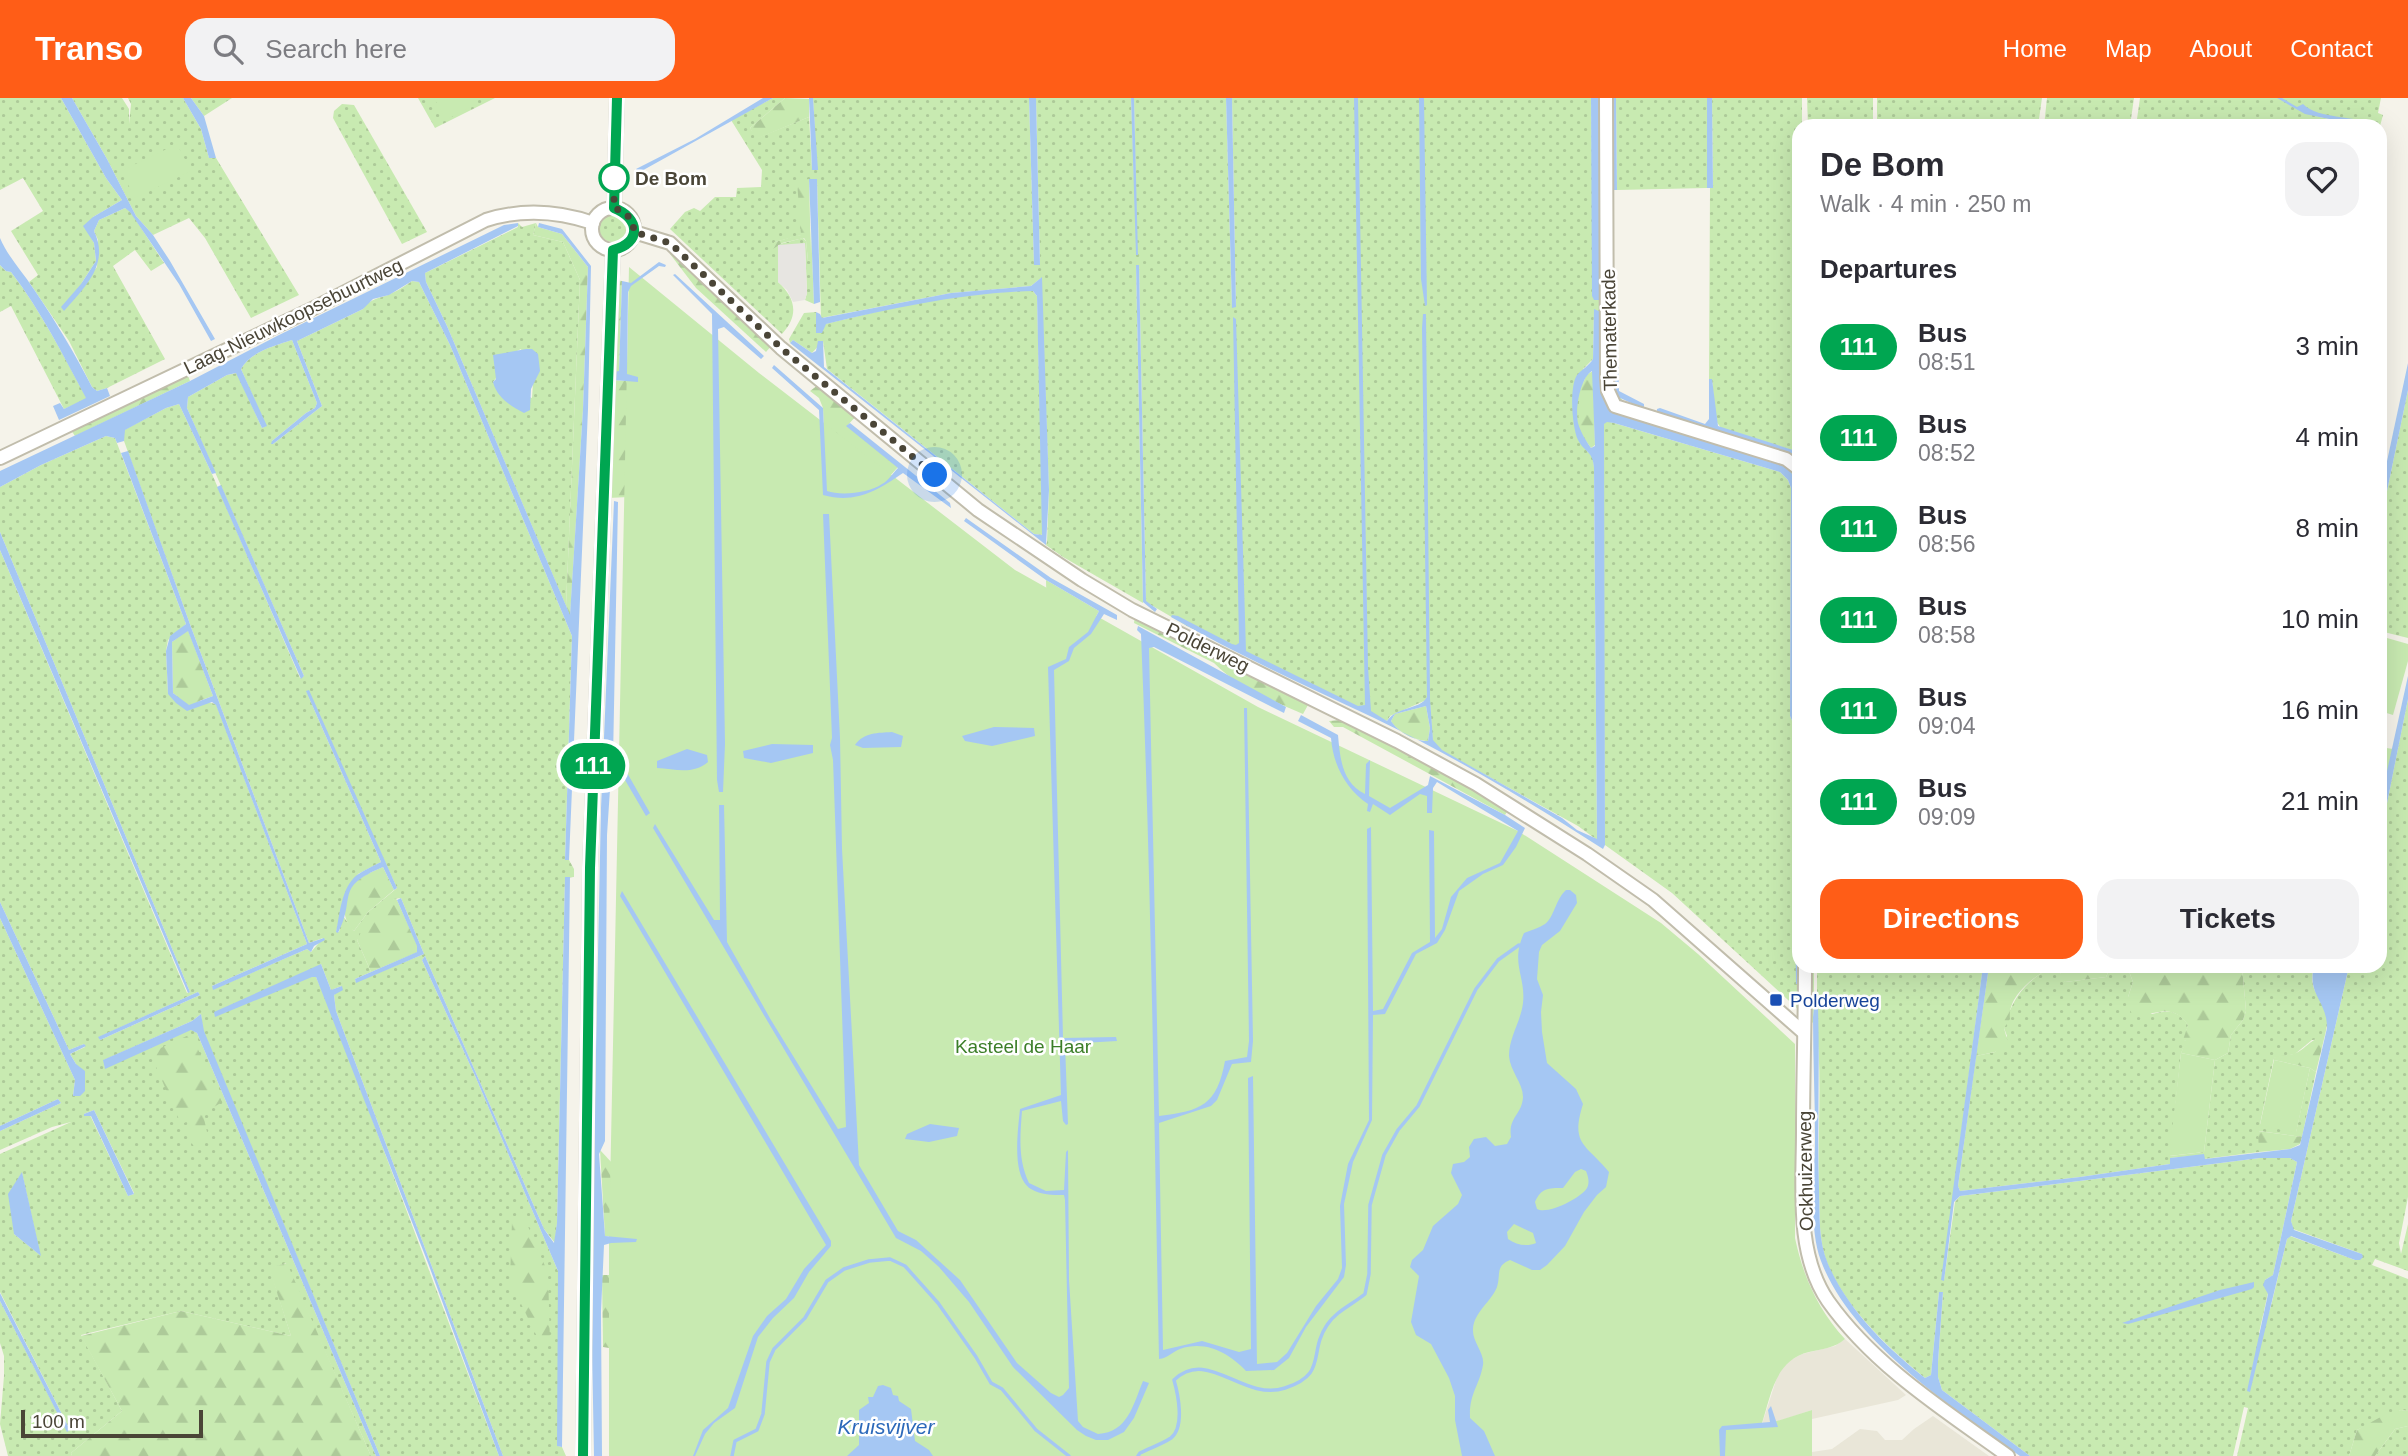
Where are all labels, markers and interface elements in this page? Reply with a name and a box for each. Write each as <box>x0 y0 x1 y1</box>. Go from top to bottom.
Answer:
search box <box>185 18 675 81</box>
text: Transo <box>35 30 143 67</box>
icon: search <box>209 30 247 68</box>
text: Search here <box>265 34 407 64</box>
text: Home <box>2003 35 2067 62</box>
text: Map <box>2105 35 2152 62</box>
text: About <box>2190 35 2252 62</box>
text: Contact <box>2290 35 2373 62</box>
button: heart <box>2285 142 2359 216</box>
text: De Bom <box>1820 146 1945 183</box>
marker: De Bom <box>599 163 629 193</box>
place label: De Bom <box>635 168 707 189</box>
text: Walk · 4 min · 250 m <box>1820 191 2031 217</box>
street label: Laag-Nieuwkoopsebuurtweg <box>180 254 406 379</box>
text: Departures <box>1820 254 1957 284</box>
street label: Thematerkade <box>1598 269 1621 391</box>
text: Bus <box>1918 318 1967 348</box>
text: 3 min <box>2295 331 2359 361</box>
text: 111 <box>1840 333 1877 360</box>
text: 08:51 <box>1918 349 1976 375</box>
text: Bus <box>1918 409 1967 439</box>
text: 4 min <box>2295 422 2359 452</box>
text: 111 <box>1840 424 1877 451</box>
text: 08:52 <box>1918 440 1976 466</box>
your location <box>917 457 952 492</box>
text: Bus <box>1918 500 1967 530</box>
text: 8 min <box>2295 513 2359 543</box>
text: 111 <box>1840 515 1877 542</box>
text: 08:56 <box>1918 531 1976 557</box>
text: Bus <box>1918 591 1967 621</box>
text: 10 min <box>2281 604 2359 634</box>
text: 111 <box>1840 606 1877 633</box>
street label: Polderweg <box>1163 618 1253 677</box>
text: 08:58 <box>1918 622 1976 648</box>
text: Bus <box>1918 682 1967 712</box>
text: 16 min <box>2281 695 2359 725</box>
text: 111 <box>1840 697 1877 724</box>
text: 09:04 <box>1918 713 1976 739</box>
line badge: 111 <box>553 743 633 789</box>
text: 111 <box>574 752 612 779</box>
text: Bus <box>1918 773 1967 803</box>
text: 21 min <box>2281 786 2359 816</box>
text: 111 <box>1840 788 1877 815</box>
text: 09:09 <box>1918 804 1976 830</box>
button: Directions <box>1820 879 2083 959</box>
button: Tickets <box>2097 879 2359 959</box>
place label: Polderweg <box>1790 990 1880 1011</box>
marker: Polderweg <box>1768 992 1784 1008</box>
park label: Kasteel de Haar <box>955 1036 1092 1057</box>
street label: Ockhuizerweg <box>1794 1111 1817 1231</box>
scale bar <box>21 1407 203 1439</box>
text: 100 m <box>32 1411 85 1432</box>
water label: Kruisvijver <box>838 1415 935 1438</box>

